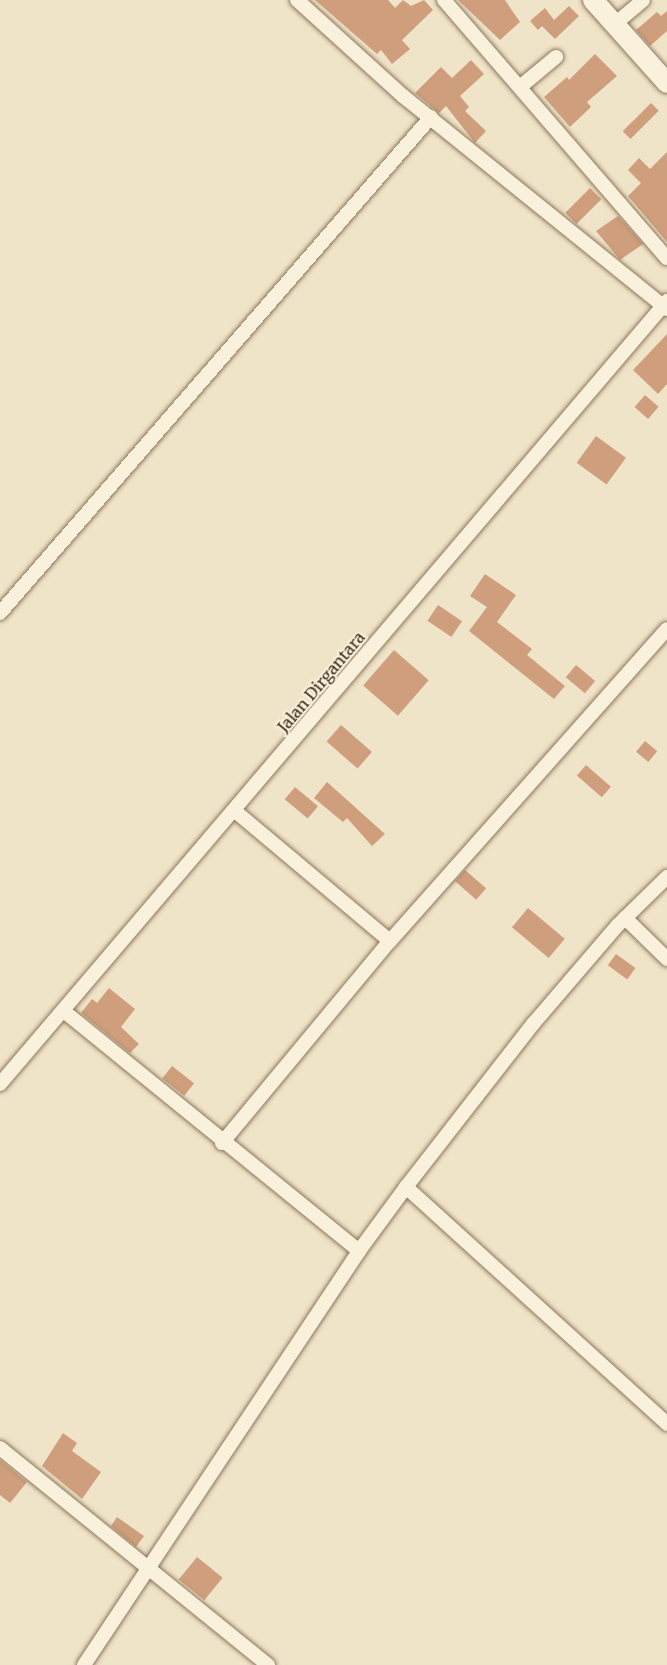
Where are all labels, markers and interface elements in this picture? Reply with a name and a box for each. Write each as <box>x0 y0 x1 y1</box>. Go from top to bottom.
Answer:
street label: Jalan Dirgantara <box>273 628 369 736</box>

